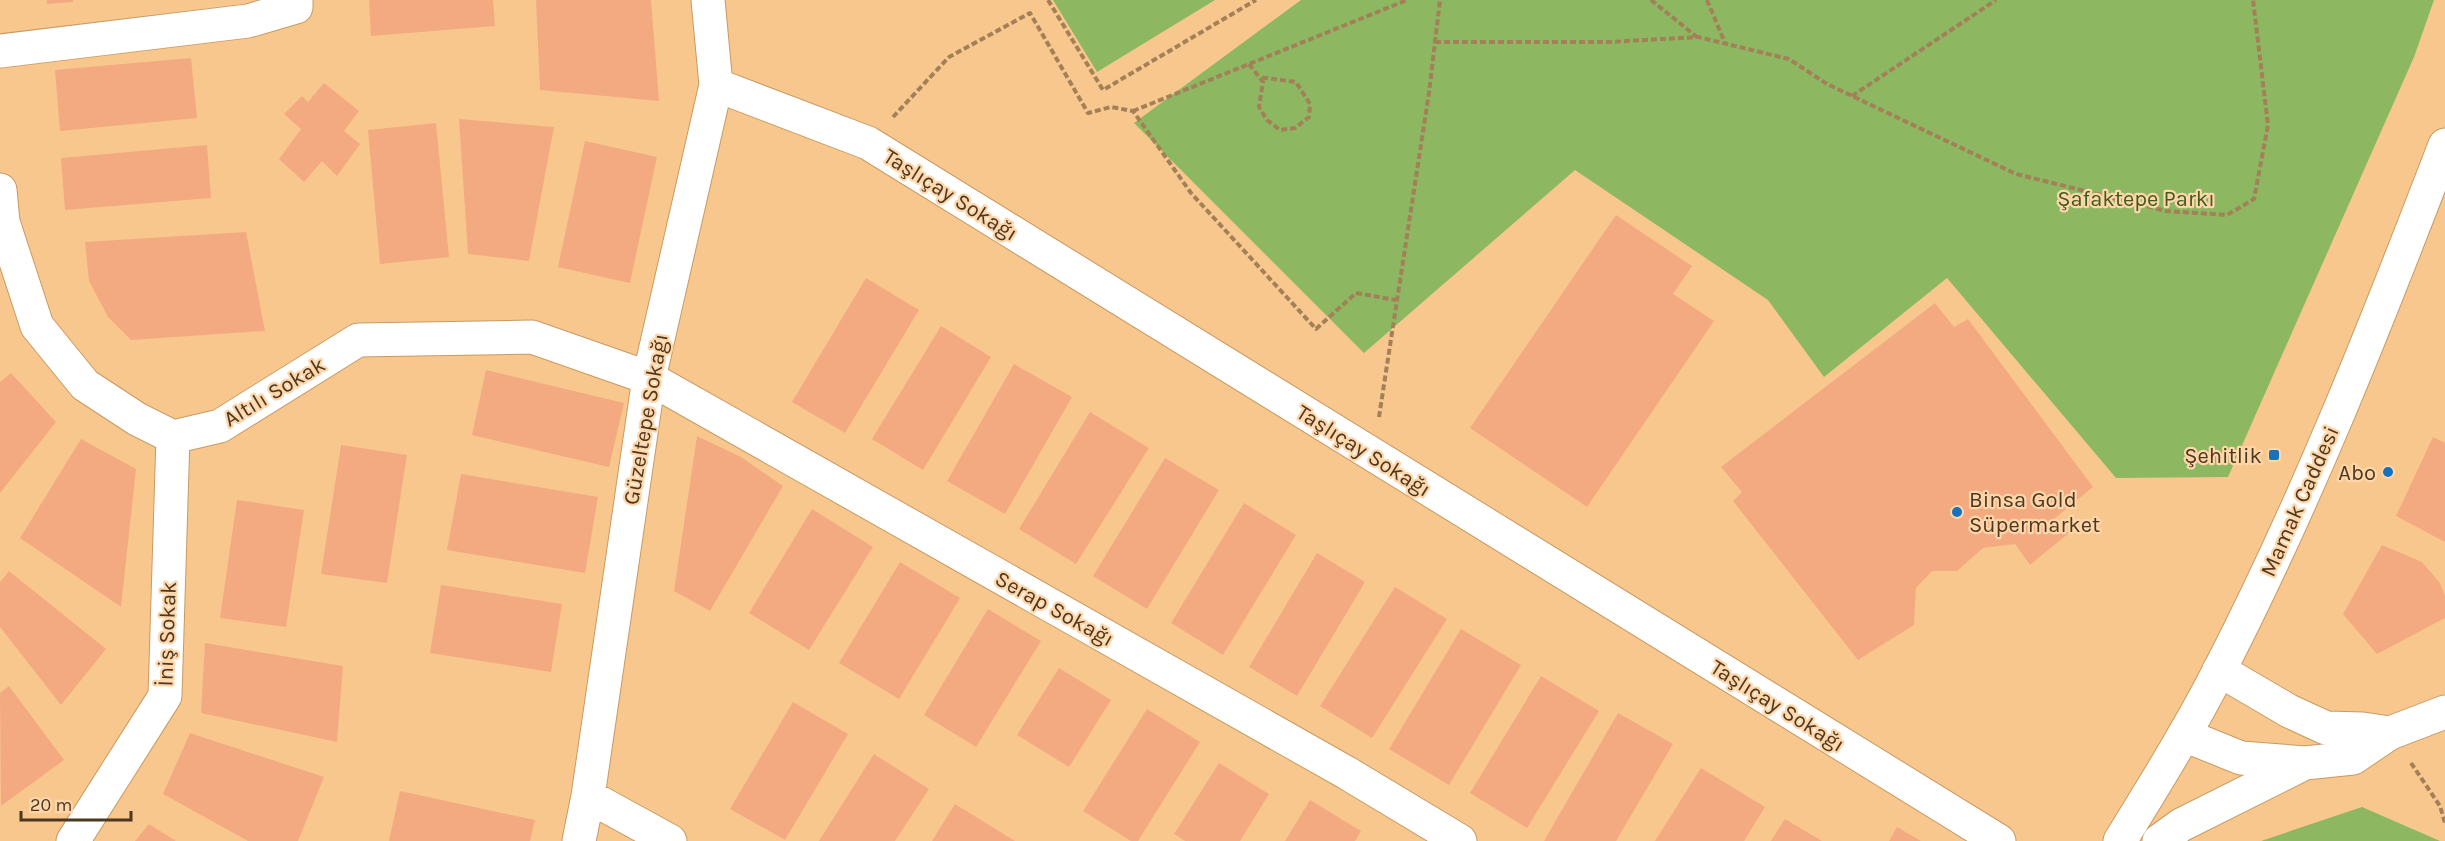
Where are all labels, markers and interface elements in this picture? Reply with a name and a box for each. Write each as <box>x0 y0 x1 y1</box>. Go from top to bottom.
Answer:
street label: Taşlıçay Sokağı <box>879 143 1022 246</box>
park label: Şafaktepe Parkı <box>2057 186 2215 212</box>
street label: Güzeltepe Sokağı <box>618 332 674 507</box>
street label: Altılı Sokak <box>219 351 330 432</box>
street label: Taşlıçay Sokağı <box>1292 399 1435 502</box>
street label: Mamak Caddesi <box>2255 422 2345 581</box>
place label: Şehitlik <box>2184 443 2262 469</box>
marker: Şehitlik <box>2267 448 2281 462</box>
place label: Abo <box>2338 460 2376 486</box>
marker: Abo <box>2381 465 2395 479</box>
place label: Binsa Gold Süpermarket <box>1969 487 2100 538</box>
marker: Binsa Gold Süpermarket <box>1950 505 1964 519</box>
street label: Serap Sokağı <box>991 566 1118 652</box>
street label: İniş Sokak <box>152 581 182 687</box>
street label: Taşlıçay Sokağı <box>1706 654 1849 757</box>
scale bar <box>21 784 130 822</box>
text: 20 m <box>30 794 72 816</box>

